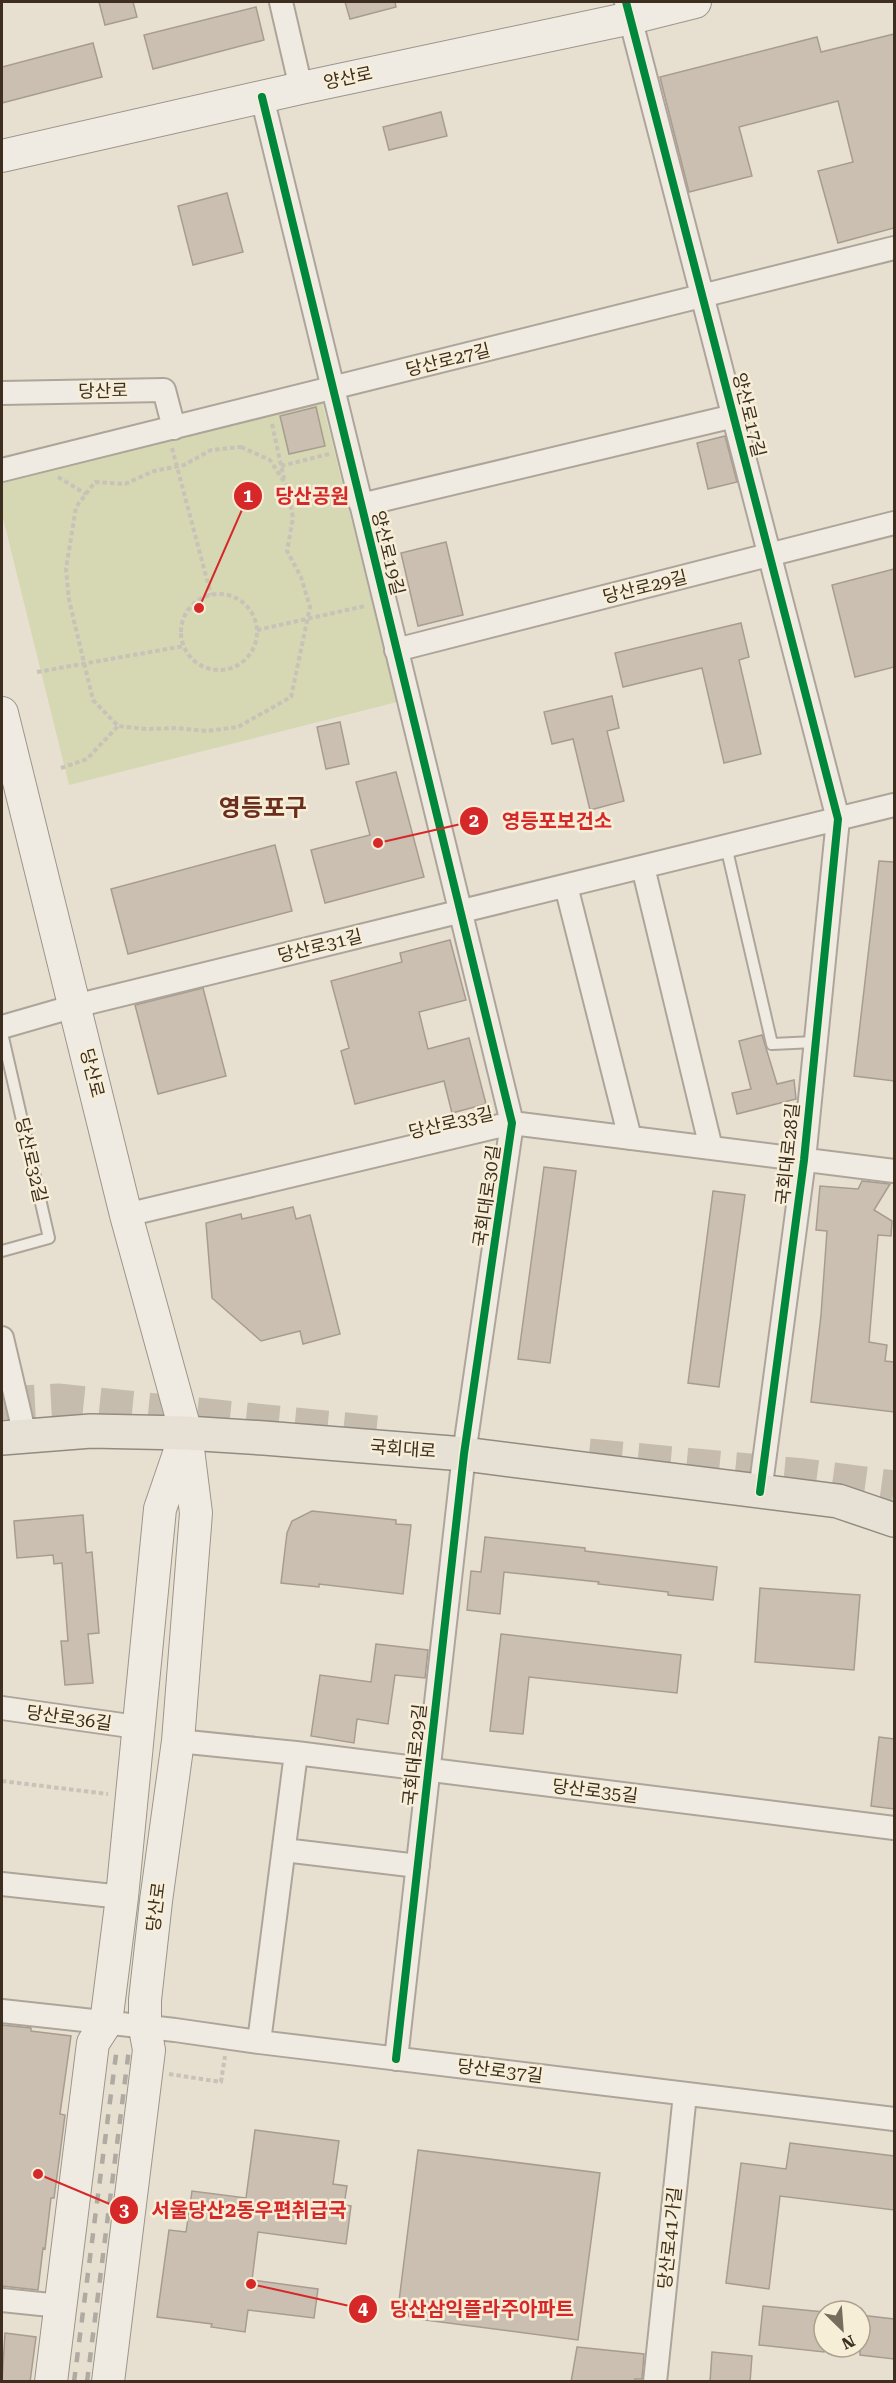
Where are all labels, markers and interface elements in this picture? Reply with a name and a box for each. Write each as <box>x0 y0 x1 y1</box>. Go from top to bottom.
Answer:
street label: 양산로 <box>321 62 374 93</box>
street label: 당산로27길 <box>403 339 492 380</box>
street label: 양산로17길 <box>729 370 770 459</box>
street label: 당산로 <box>78 380 128 401</box>
callout: 당산공원 <box>233 477 361 515</box>
text: 당산공원 <box>275 484 349 508</box>
text: 1 <box>243 485 253 506</box>
street label: 양산로19길 <box>368 508 409 597</box>
street label: 당산로29길 <box>600 566 689 607</box>
district label: 영등포구 <box>219 794 307 822</box>
callout: 영등포보건소 <box>459 802 624 840</box>
text: 영등포보건소 <box>502 809 612 833</box>
text: 2 <box>469 810 479 831</box>
street label: 당산로31길 <box>275 925 364 966</box>
street label: 당산로 <box>76 1046 109 1100</box>
street label: 국회대로28길 <box>772 1102 803 1206</box>
street label: 당산로33길 <box>406 1103 495 1142</box>
street label: 당산로32길 <box>12 1115 51 1204</box>
street label: 국회대로30길 <box>469 1143 504 1248</box>
street label: 국회대로 <box>369 1436 437 1461</box>
street label: 당산로36길 <box>25 1701 113 1734</box>
street label: 국회대로29길 <box>399 1703 430 1807</box>
street label: 당산로35길 <box>551 1775 639 1806</box>
street label: 당산로 <box>142 1881 169 1933</box>
street label: 당산로37길 <box>456 2055 544 2086</box>
street label: 당산로41가길 <box>654 2186 685 2290</box>
callout: 서울당산2동우편취급국 <box>109 2191 358 2229</box>
text: 서울당산2동우편취급국 <box>151 2198 347 2222</box>
text: 3 <box>119 2199 129 2220</box>
callout: 당산삼익플라주아파트 <box>348 2290 586 2328</box>
text: 당산삼익플라주아파트 <box>390 2297 574 2321</box>
text: 4 <box>358 2298 368 2319</box>
north arrow <box>812 2299 872 2359</box>
text: N <box>839 2331 858 2353</box>

